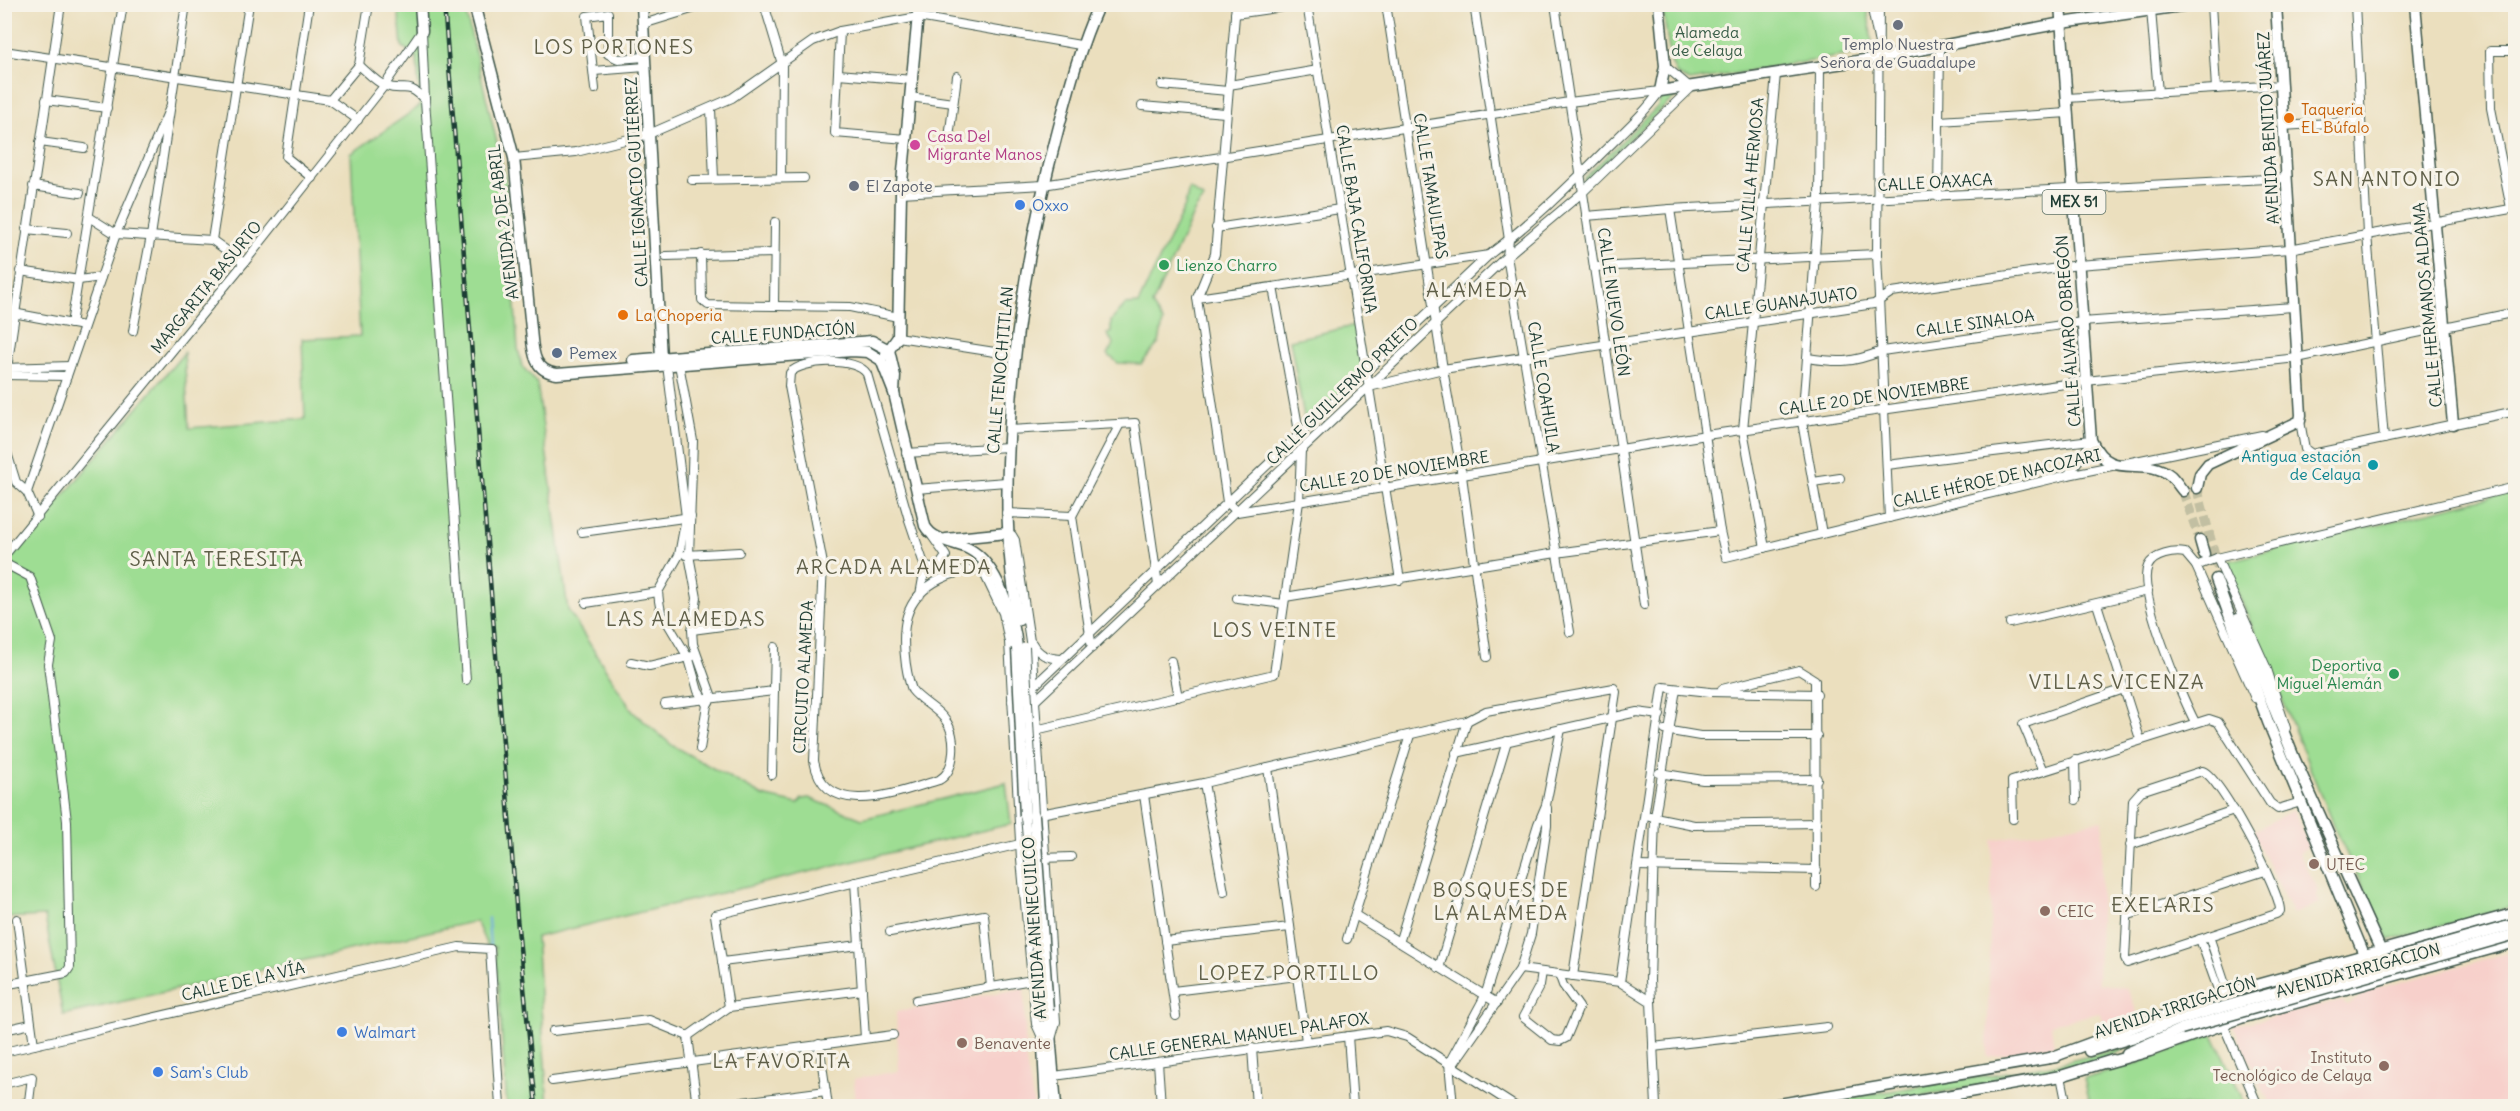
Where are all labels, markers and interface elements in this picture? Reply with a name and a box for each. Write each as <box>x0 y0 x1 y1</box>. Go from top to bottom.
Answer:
marker: Templo Nuestra Señora de Guadalupe <box>1891 18 1905 32</box>
park label: Alameda de Celaya <box>1671 22 1743 60</box>
street label: AVENIDA BENITO JUÁREZ <box>2253 31 2283 225</box>
district label: LOS PORTONES <box>533 34 695 59</box>
place label: Templo Nuestra Señora de Guadalupe <box>1820 34 1976 72</box>
street label: CALLE IGNACIO GUTIÉRREZ <box>621 76 651 288</box>
street label: CALLE VILLA HERMOSA <box>1732 97 1768 273</box>
place label: Taqueria EL Búfalo <box>2301 99 2369 137</box>
marker: Taqueria EL Búfalo <box>2282 111 2296 125</box>
street label: CALLE TAMAULIPAS <box>1410 112 1452 261</box>
street label: CALLE BAJA CALIFORNIA <box>1332 123 1382 315</box>
place label: Casa Del Migrante Manos <box>927 126 1042 164</box>
marker: Casa Del Migrante Manos <box>908 138 922 152</box>
street label: AVENIDA 2 DE ABRIL <box>484 143 522 301</box>
district label: SAN ANTONIO <box>2313 166 2461 191</box>
street label: CALLE OAXACA <box>1877 169 1993 195</box>
place label: El Zapote <box>866 176 933 196</box>
marker: El Zapote <box>847 179 861 193</box>
road number: MEX 51 <box>2042 190 2106 214</box>
place label: Oxxo <box>1032 195 1069 215</box>
marker: Oxxo <box>1013 198 1027 212</box>
street label: CALLE HERMANOS ALDAMA <box>2408 202 2446 408</box>
street label: MARGARITA BASURTO <box>146 217 266 357</box>
street label: CALLE NUEVO LEÓN <box>1594 226 1634 378</box>
street label: CALLE ÁLVARO OBREGÓN <box>2051 234 2085 428</box>
place label: Lienzo Charro <box>1176 255 1277 275</box>
marker: Lienzo Charro <box>1157 258 1171 272</box>
district label: ALAMEDA <box>1426 277 1528 302</box>
street label: CALLE GUANAJUATO <box>1703 282 1859 324</box>
street label: CALLE TENOCHTITLAN <box>983 285 1017 455</box>
place label: La Choperia <box>635 305 722 325</box>
street label: CALLE SINALOA <box>1915 305 2035 341</box>
marker: La Choperia <box>616 308 630 322</box>
street label: CALLE GUILLERMO PRIETO <box>1262 313 1422 469</box>
street label: CALLE FUNDACIÓN <box>710 318 856 348</box>
street label: CALLE COAHUILA <box>1524 320 1564 454</box>
place label: Pemex <box>569 343 617 363</box>
marker: Pemex <box>550 346 564 360</box>
street label: CALLE 20 DE NOVIEMBRE <box>1778 373 1970 419</box>
street label: CALLE HÉROE DE NACOZARI <box>1891 444 2103 512</box>
street label: CALLE 20 DE NOVIEMBRE <box>1298 446 1490 496</box>
place label: Antigua estación de Celaya <box>2241 446 2361 484</box>
marker: Antigua estación de Celaya <box>2366 458 2380 472</box>
district label: SANTA TERESITA <box>130 546 304 571</box>
district label: ARCADA ALAMEDA <box>796 554 992 579</box>
street label: CIRCUITO ALAMEDA <box>789 600 817 754</box>
district label: LAS ALAMEDAS <box>606 606 766 631</box>
district label: LOS VEINTE <box>1212 617 1338 642</box>
place label: Deportiva Miguel Alemán <box>2276 655 2382 693</box>
marker: Deportiva Miguel Alemán <box>2387 667 2401 681</box>
district label: VILLAS VICENZA <box>2029 669 2205 694</box>
street label: AVENIDA ANENECUILCO <box>1018 836 1050 1020</box>
place label: UTEC <box>2326 854 2365 874</box>
marker: UTEC <box>2307 857 2321 871</box>
district label: BOSQUES DE LA ALAMEDA <box>1433 877 1569 925</box>
district label: EXELARIS <box>2111 892 2215 917</box>
place label: CEIC <box>2057 901 2094 921</box>
marker: CEIC <box>2038 904 2052 918</box>
street label: AVENIDA IRRIGACION <box>2274 938 2442 1002</box>
street label: CALLE DE LA VÍA <box>179 957 307 1005</box>
district label: LOPEZ PORTILLO <box>1198 960 1380 985</box>
street label: AVENIDA IRRIGACIÓN <box>2091 971 2259 1043</box>
street label: CALLE GENERAL MANUEL PALAFOX <box>1108 1008 1370 1064</box>
place label: Walmart <box>354 1022 416 1042</box>
marker: Walmart <box>335 1025 349 1039</box>
place label: Benavente <box>974 1033 1051 1053</box>
marker: Benavente <box>955 1036 969 1050</box>
place label: Instituto Tecnológico de Celaya <box>2212 1047 2372 1085</box>
district label: LA FAVORITA <box>712 1048 852 1073</box>
marker: Instituto Tecnológico de Celaya <box>2377 1059 2391 1073</box>
place label: Sam's Club <box>170 1062 248 1082</box>
marker: Sam's Club <box>151 1065 165 1079</box>

